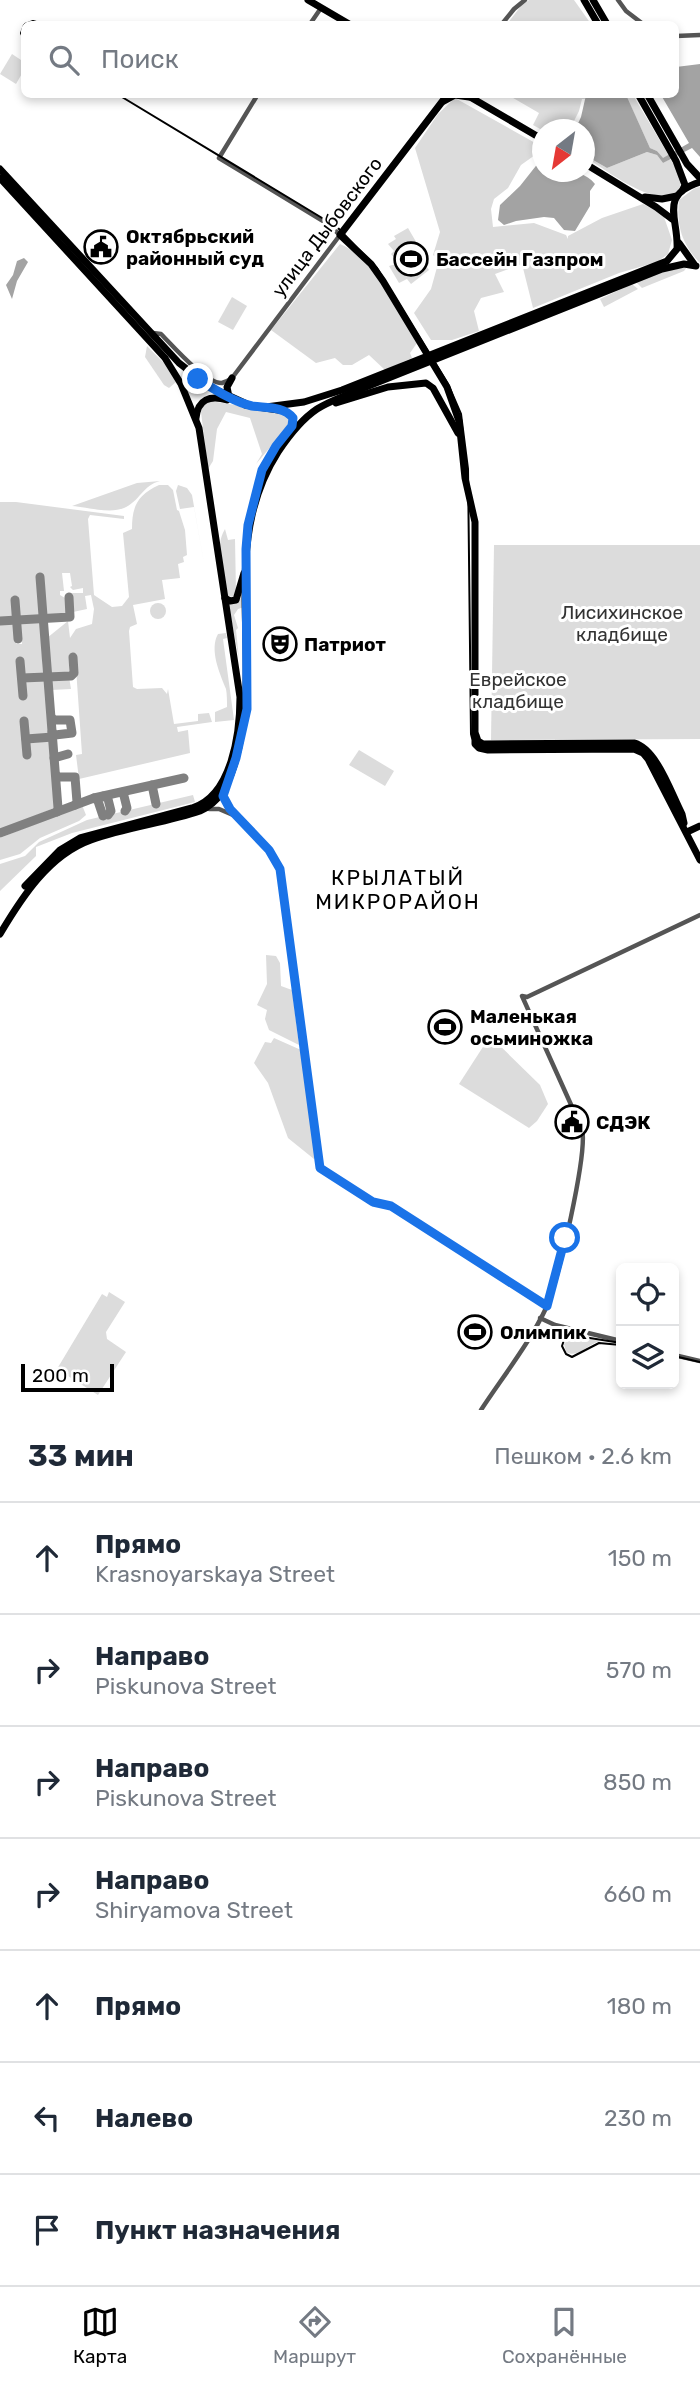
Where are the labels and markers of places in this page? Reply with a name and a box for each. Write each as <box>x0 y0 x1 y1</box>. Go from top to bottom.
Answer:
place label: Октябрьский районный суд <box>126 225 264 270</box>
public building icon: Октябрьский районный суд <box>82 228 120 266</box>
sports icon: Бассейн Газпром <box>392 240 430 278</box>
place label: Бассейн Газпром <box>436 248 604 271</box>
theatre icon: Патриот <box>261 625 299 663</box>
place label: Патриот <box>304 633 386 656</box>
place label: Маленькая осьминожка <box>470 1005 593 1050</box>
sports icon: Маленькая осьминожка <box>426 1008 464 1046</box>
public building icon: СДЭК <box>553 1103 591 1141</box>
place label: СДЭК <box>596 1111 651 1134</box>
sports icon: Олимпик <box>456 1313 494 1351</box>
place label: Олимпик <box>500 1321 587 1344</box>

